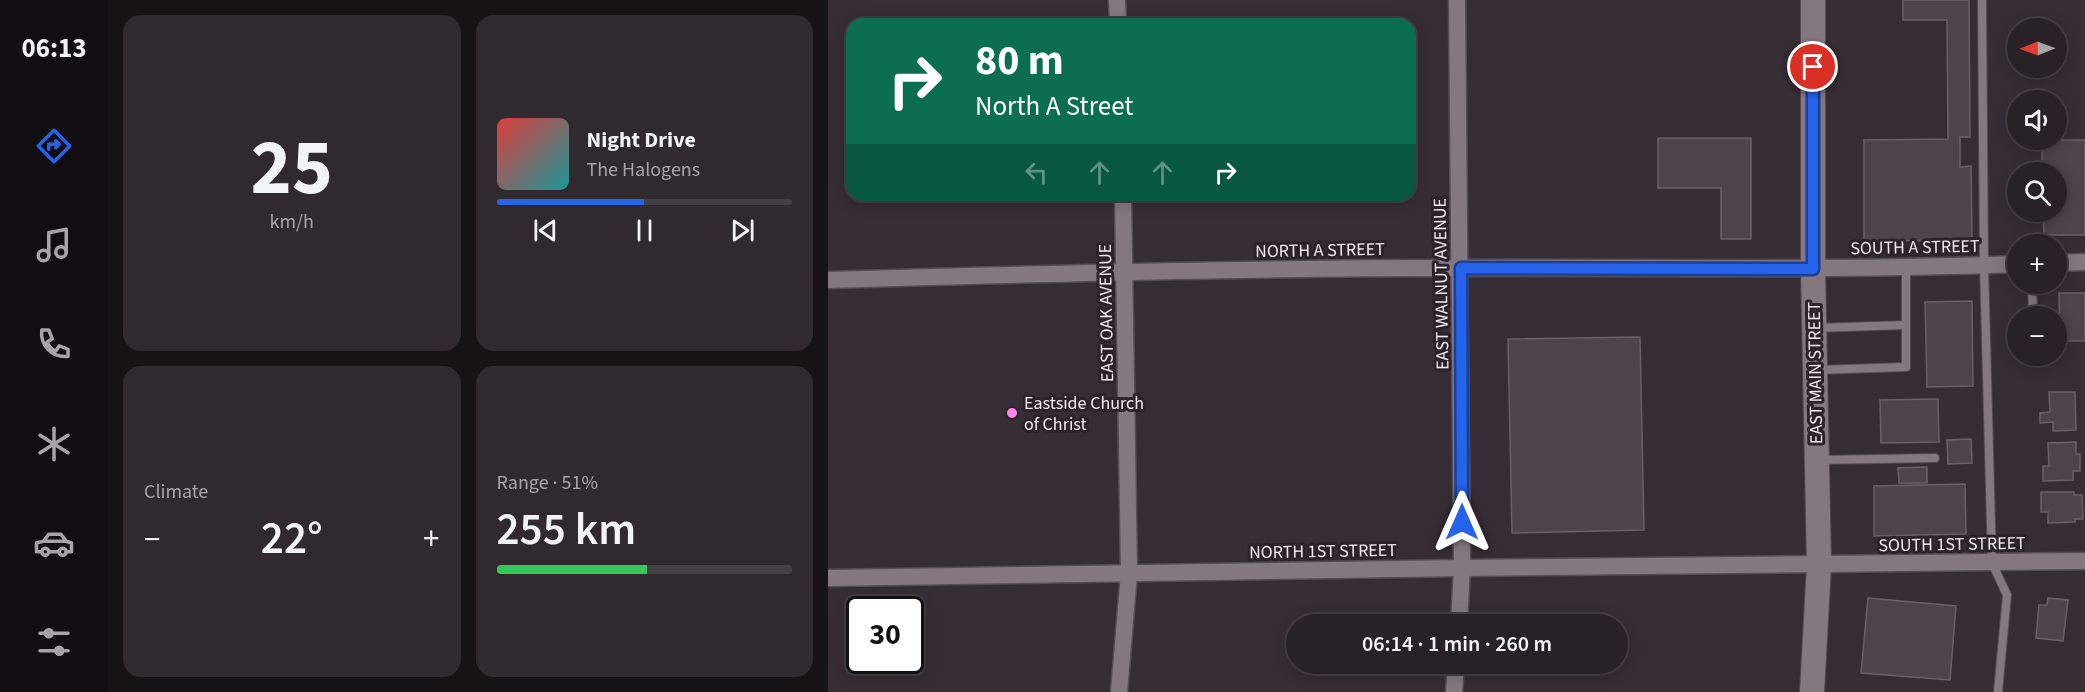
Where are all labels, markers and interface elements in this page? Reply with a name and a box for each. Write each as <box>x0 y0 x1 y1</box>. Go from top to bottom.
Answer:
north arrow <box>2007 18 2067 78</box>
map controls <box>2007 18 2067 366</box>
text: 06:13 <box>21 29 87 68</box>
text: 80 m <box>975 31 1064 91</box>
pin <box>1787 41 1838 92</box>
icon: right <box>876 42 954 120</box>
icon: arrive <box>1796 50 1829 83</box>
text: North A Street <box>975 87 1133 126</box>
button: sound <box>2007 90 2067 150</box>
text: 25 <box>251 113 333 224</box>
text: Night Drive <box>587 124 696 156</box>
icon: directions <box>33 125 75 167</box>
text: The Halogens <box>587 156 700 184</box>
icon: left <box>1020 156 1053 189</box>
icon: ahead <box>1083 156 1116 189</box>
icon: ahead <box>1146 156 1179 189</box>
icon: right <box>1209 156 1242 189</box>
button: search <box>2007 162 2067 222</box>
street label: EAST WALNUT AVENUE <box>1428 198 1455 370</box>
text: km/h <box>270 208 314 236</box>
icon: previous <box>529 214 562 247</box>
icon: pause <box>628 214 661 247</box>
icon: next <box>726 214 759 247</box>
icon: music <box>33 224 75 266</box>
street label: SOUTH A STREET <box>1850 234 1980 261</box>
button: + <box>2007 234 2067 294</box>
street label: NORTH A STREET <box>1255 237 1385 264</box>
street label: EAST OAK AVENUE <box>1093 244 1120 382</box>
street label: EAST MAIN STREET <box>1802 301 1829 444</box>
button: − <box>2007 306 2067 366</box>
icon: phone <box>33 323 75 365</box>
place label: Eastside Church of Christ <box>1024 391 1144 437</box>
marker: Eastside Church of Christ <box>1005 406 1019 420</box>
icon: climate <box>33 423 75 465</box>
text: Range · 51% <box>497 469 598 497</box>
text: Climate <box>144 478 208 506</box>
position arrow <box>1430 490 1494 554</box>
text: 255 km <box>497 498 636 562</box>
text: 22° <box>261 507 323 571</box>
text: − <box>144 516 160 563</box>
text: + <box>423 516 440 563</box>
icon: car <box>33 522 75 564</box>
street label: SOUTH 1ST STREET <box>1878 531 2026 558</box>
street label: NORTH 1ST STREET <box>1249 538 1397 565</box>
speed limit sign: 30 <box>846 596 924 674</box>
icon: filters <box>33 621 75 663</box>
text: 06:14 · 1 min · 260 m <box>1362 628 1552 660</box>

